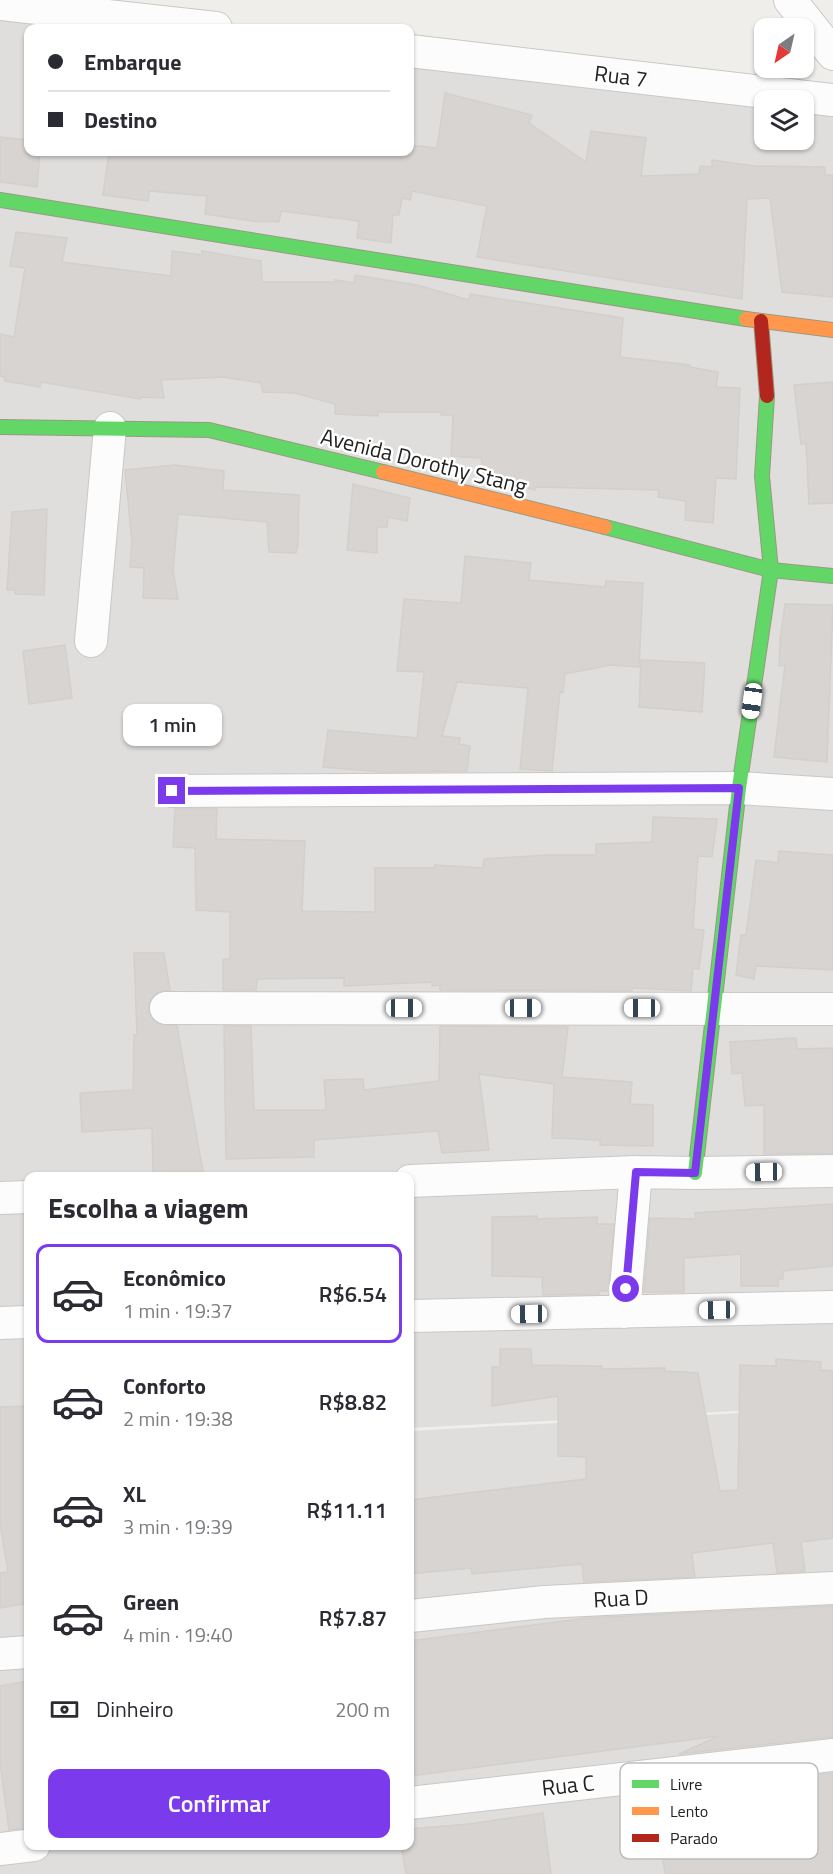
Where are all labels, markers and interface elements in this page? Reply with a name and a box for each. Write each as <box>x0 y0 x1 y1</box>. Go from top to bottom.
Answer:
north arrow <box>754 18 814 78</box>
map controls <box>754 18 814 150</box>
text: Embarque <box>84 45 181 79</box>
street label: Rua 7 <box>592 56 650 96</box>
button: layers <box>754 90 814 150</box>
text: Destino <box>84 103 157 137</box>
street label: Avenida Dorothy Stang <box>317 419 531 503</box>
car <box>741 682 763 720</box>
callout: 1 min <box>122 704 222 746</box>
text: 1 min <box>148 709 197 740</box>
route end <box>158 777 185 804</box>
car <box>386 999 422 1017</box>
car <box>505 999 541 1017</box>
car <box>624 999 660 1017</box>
car <box>746 1163 782 1181</box>
text: Escolha a viagem <box>48 1187 249 1228</box>
text: Econômico <box>123 1261 226 1295</box>
icon: car <box>51 1267 105 1321</box>
route start <box>612 1275 639 1302</box>
text: R$6.54 <box>319 1277 387 1311</box>
text: 1 min · 19:37 <box>123 1295 233 1326</box>
car <box>699 1301 735 1319</box>
car <box>511 1305 547 1323</box>
text: Conforto <box>123 1369 206 1403</box>
icon: car <box>51 1375 105 1429</box>
text: R$8.82 <box>319 1385 387 1419</box>
text: 2 min · 19:38 <box>123 1403 233 1434</box>
text: XL <box>123 1477 146 1511</box>
icon: car <box>51 1483 105 1537</box>
text: R$11.11 <box>307 1493 387 1527</box>
text: 3 min · 19:39 <box>123 1511 233 1542</box>
street label: Rua D <box>593 1580 649 1616</box>
text: Green <box>123 1585 179 1619</box>
icon: car <box>51 1591 105 1645</box>
text: R$7.87 <box>319 1601 387 1635</box>
text: 4 min · 19:40 <box>123 1619 233 1650</box>
text: Dinheiro <box>96 1692 174 1726</box>
icon: cash <box>48 1693 81 1726</box>
text: 200 m <box>335 1694 390 1725</box>
legend <box>620 1763 818 1859</box>
street label: Rua C <box>540 1765 596 1805</box>
button: Confirmar <box>48 1769 390 1838</box>
text: Livre <box>670 1772 702 1796</box>
text: Lento <box>670 1799 708 1823</box>
text: Parado <box>670 1826 718 1850</box>

